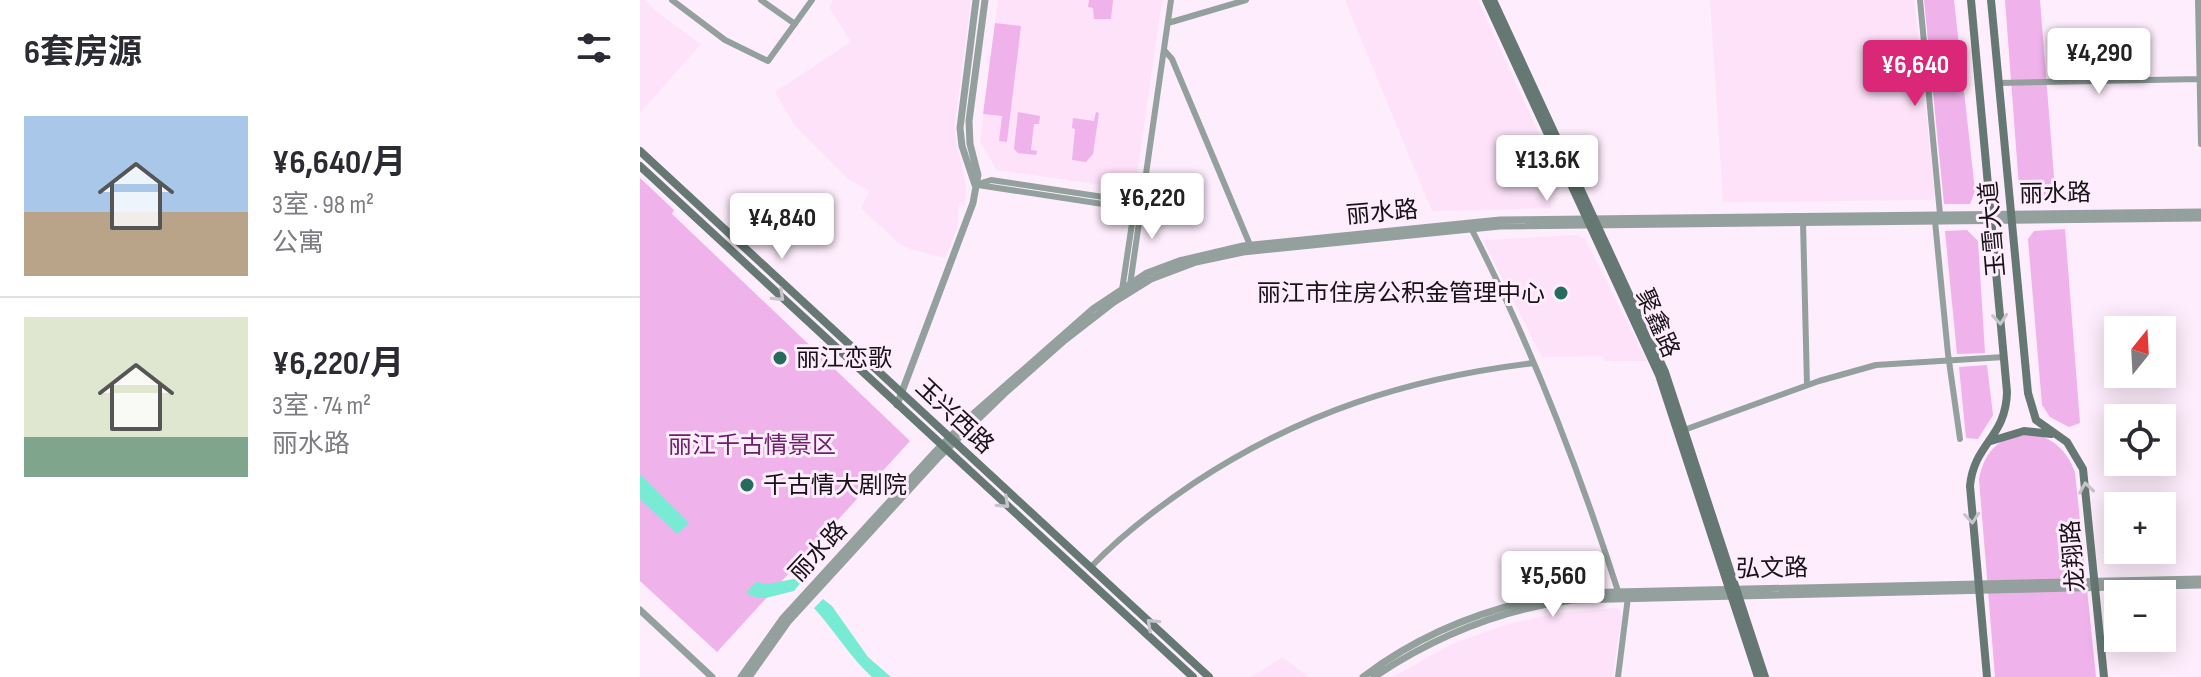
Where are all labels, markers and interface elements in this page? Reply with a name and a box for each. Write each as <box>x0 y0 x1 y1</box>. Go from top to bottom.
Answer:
icon: filters <box>572 26 616 70</box>
pin: ¥4,290 <box>2034 28 2164 96</box>
text: 6套房源 <box>24 32 142 73</box>
text: ¥4,290 <box>2065 38 2133 69</box>
pin: ¥6,640 <box>1850 40 1980 108</box>
text: ¥6,640 <box>1881 50 1949 81</box>
pin: ¥13.6K <box>1482 135 1612 203</box>
text: ¥6,640/月 <box>272 142 406 183</box>
text: ¥13.6K <box>1514 145 1580 176</box>
icon: home <box>88 148 184 244</box>
pin: ¥6,220 <box>1087 173 1217 241</box>
street label: 丽水路 <box>2019 178 2091 209</box>
street label: 玉雪大道 <box>1974 180 2011 278</box>
text: ¥6,220 <box>1119 183 1185 214</box>
text: 3室 · 98 m² <box>272 190 374 221</box>
pin: ¥4,840 <box>717 193 847 261</box>
street label: 丽水路 <box>1345 195 1419 230</box>
text: ¥4,840 <box>748 203 816 234</box>
text: 公寓 <box>272 228 324 259</box>
place label: 丽江市住房公积金管理中心 <box>1257 279 1545 308</box>
marker: 丽江市住房公积金管理中心 <box>1552 284 1570 302</box>
street label: 聚鑫路 <box>1630 284 1685 362</box>
one-way arrow <box>770 286 784 301</box>
one-way arrow <box>1992 313 2009 326</box>
north arrow <box>2104 316 2176 388</box>
map controls <box>2104 316 2176 652</box>
text: ¥6,220/月 <box>272 343 404 384</box>
place label: 丽江恋歌 <box>796 344 892 373</box>
icon: home <box>88 349 184 445</box>
marker: 丽江恋歌 <box>771 349 789 367</box>
street label: 玉兴西路 <box>910 373 1000 460</box>
text: 3室 · 74 m² <box>272 391 371 422</box>
button: locate <box>2104 404 2176 476</box>
text: 丽水路 <box>272 429 350 460</box>
park label: 丽江千古情景区 <box>668 431 836 460</box>
place label: 千古情大剧院 <box>763 471 907 500</box>
marker: 千古情大剧院 <box>738 476 756 494</box>
one-way arrow <box>2078 481 2095 495</box>
button: + <box>2104 492 2176 564</box>
one-way arrow <box>994 494 1009 508</box>
one-way arrow <box>1963 512 1980 525</box>
street label: 丽水路 <box>783 515 854 588</box>
street label: 龙翔路 <box>2056 519 2091 593</box>
pin: ¥5,560 <box>1488 551 1618 619</box>
street label: 弘文路 <box>1736 553 1808 584</box>
text: ¥5,560 <box>1520 561 1586 592</box>
button: − <box>2104 580 2176 652</box>
one-way arrow <box>1147 619 1161 634</box>

